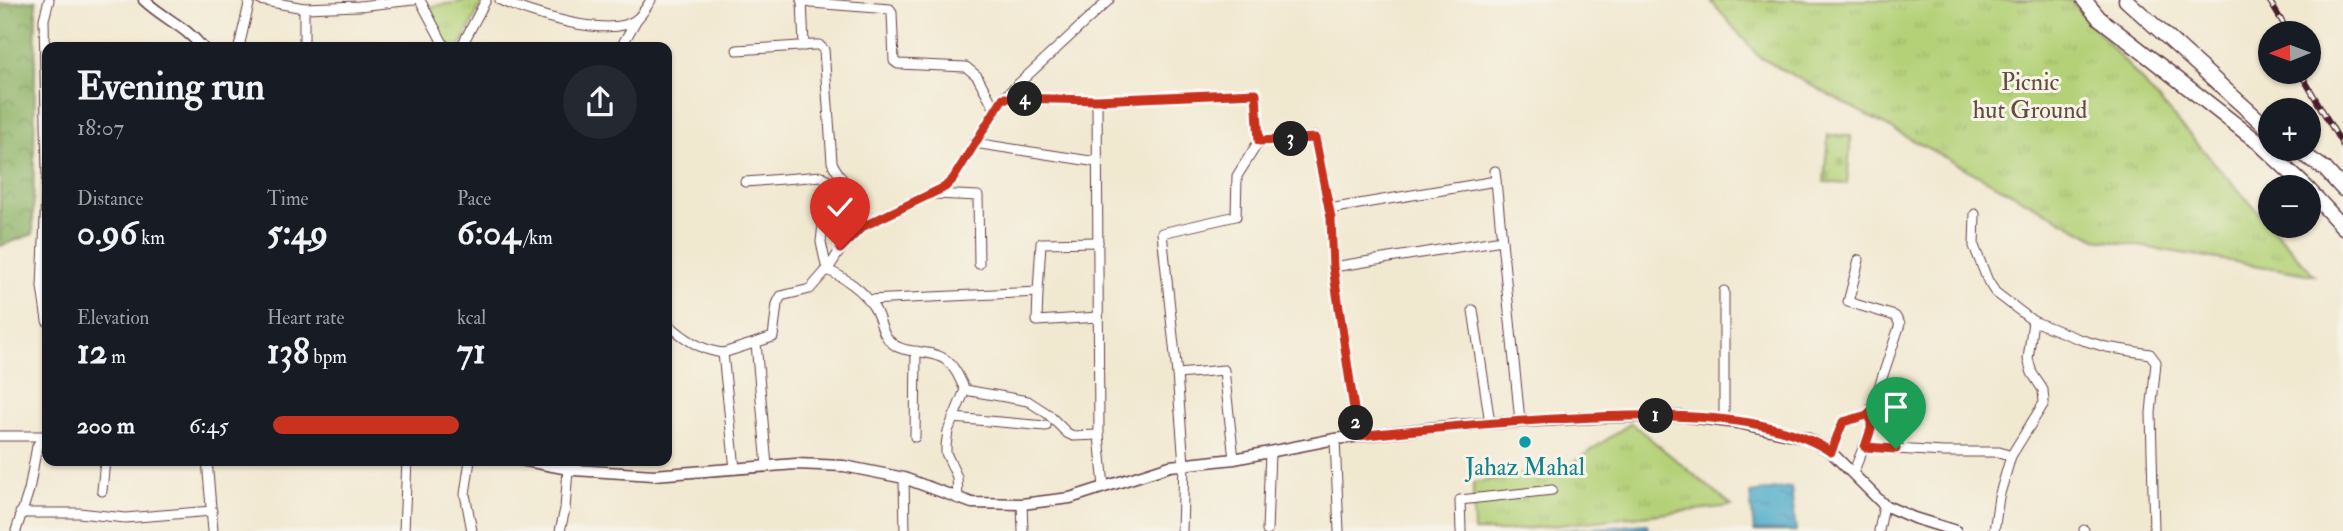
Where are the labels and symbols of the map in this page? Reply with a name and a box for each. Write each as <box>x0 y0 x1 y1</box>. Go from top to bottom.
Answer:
north arrow <box>2258 21 2320 84</box>
park label: Picnic hut Ground <box>1973 67 2088 126</box>
pin: 4 <box>1007 82 1042 116</box>
pin: 3 <box>1274 122 1308 156</box>
pin <box>810 177 870 249</box>
pin <box>1866 377 1926 449</box>
pin: 1 <box>1638 398 1674 434</box>
pin: 2 <box>1338 406 1374 440</box>
marker: Jahaz Mahal <box>1517 434 1533 450</box>
place label: Jahaz Mahal <box>1464 452 1585 483</box>

